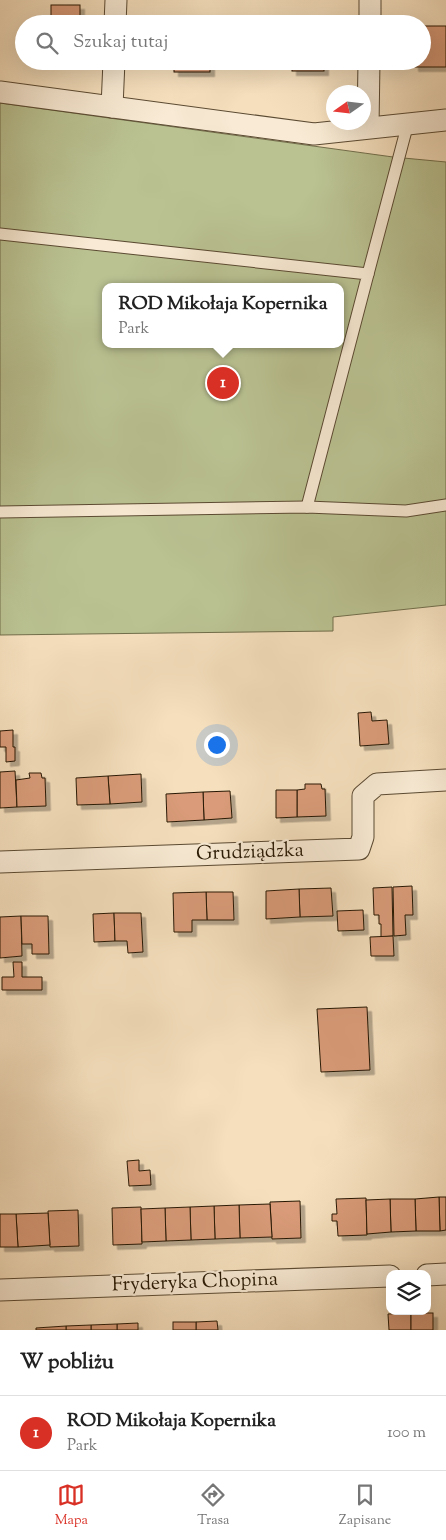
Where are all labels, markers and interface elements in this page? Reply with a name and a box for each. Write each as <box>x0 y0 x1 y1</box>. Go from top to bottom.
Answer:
search box <box>15 15 431 70</box>
icon: search <box>33 29 61 57</box>
text: Szukaj tutaj <box>73 29 168 56</box>
north arrow <box>326 85 371 130</box>
popup <box>102 283 344 348</box>
text: ROD Mikołaja Kopernika <box>119 291 327 318</box>
text: Park <box>119 318 149 341</box>
pin: 1 <box>207 364 239 402</box>
your location <box>204 732 230 758</box>
street label: Grudziądzka <box>196 837 304 869</box>
street label: Fryderyka Chopina <box>111 1266 279 1300</box>
map controls <box>386 1270 431 1315</box>
button: layers <box>386 1270 431 1315</box>
text: W pobliżu <box>20 1348 114 1378</box>
text: ROD Mikołaja Kopernika <box>67 1408 276 1435</box>
text: 1 <box>33 1422 39 1445</box>
text: 100 m <box>387 1422 426 1445</box>
text: Park <box>67 1435 98 1458</box>
tab: Mapa <box>55 1481 88 1531</box>
tab: Trasa <box>197 1481 230 1531</box>
tab: Zapisane <box>339 1481 391 1531</box>

